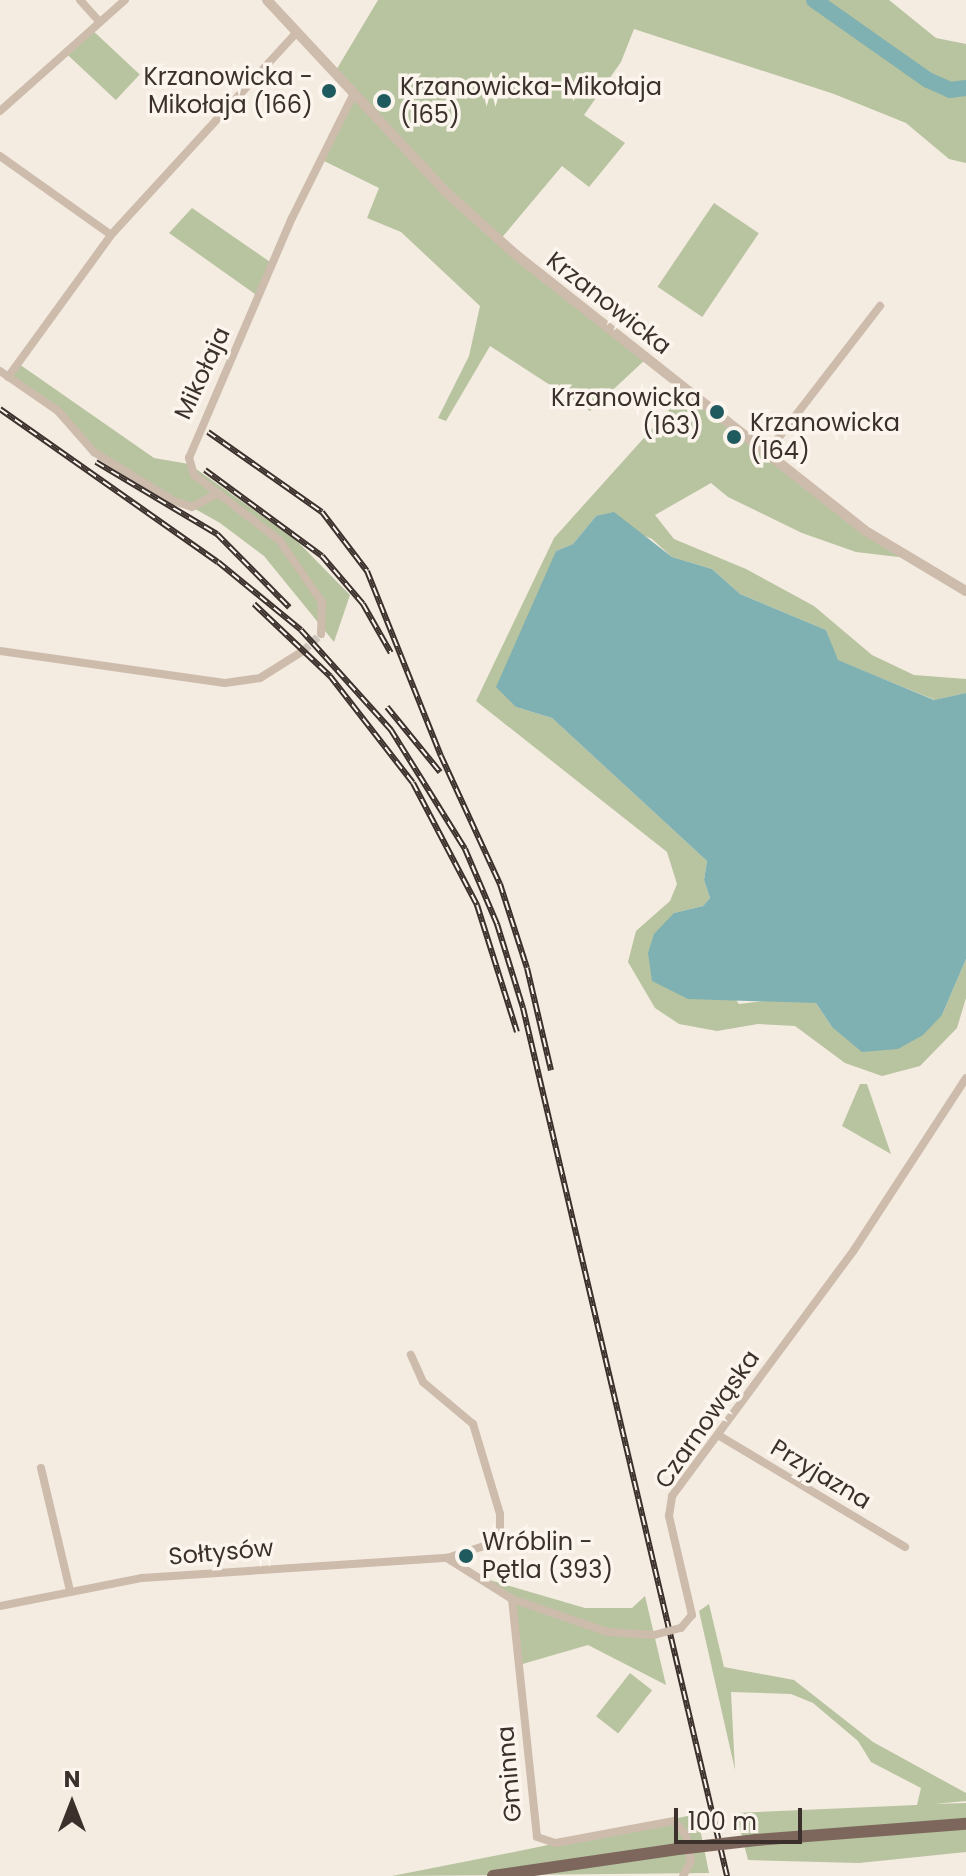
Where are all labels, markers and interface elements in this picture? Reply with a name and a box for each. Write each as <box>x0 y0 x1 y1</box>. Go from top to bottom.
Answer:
place label: Krzanowicka - Mikołaja (166) <box>143 63 313 119</box>
place label: Krzanowicka-Mikołaja (165) <box>400 73 662 129</box>
marker: Krzanowicka - Mikołaja (166) <box>320 82 338 100</box>
marker: Krzanowicka-Mikołaja (165) <box>375 92 393 110</box>
street label: Krzanowicka <box>541 246 677 360</box>
street label: Mikołaja <box>168 322 236 424</box>
place label: Krzanowicka (163) <box>551 384 701 440</box>
marker: Krzanowicka (163) <box>708 403 726 421</box>
place label: Krzanowicka (164) <box>750 409 900 465</box>
marker: Krzanowicka (164) <box>725 428 743 446</box>
street label: Czarnowąska <box>649 1344 765 1494</box>
street label: Przyjazna <box>766 1433 876 1515</box>
place label: Wróblin - Pętla (393) <box>482 1528 613 1584</box>
street label: Sołtysów <box>167 1533 275 1571</box>
marker: Wróblin - Pętla (393) <box>457 1547 475 1565</box>
street label: Gminna <box>490 1725 528 1823</box>
north arrow <box>32 1764 112 1844</box>
text: N <box>64 1764 80 1795</box>
scale bar <box>678 1792 806 1842</box>
text: 100 m <box>688 1805 757 1838</box>

